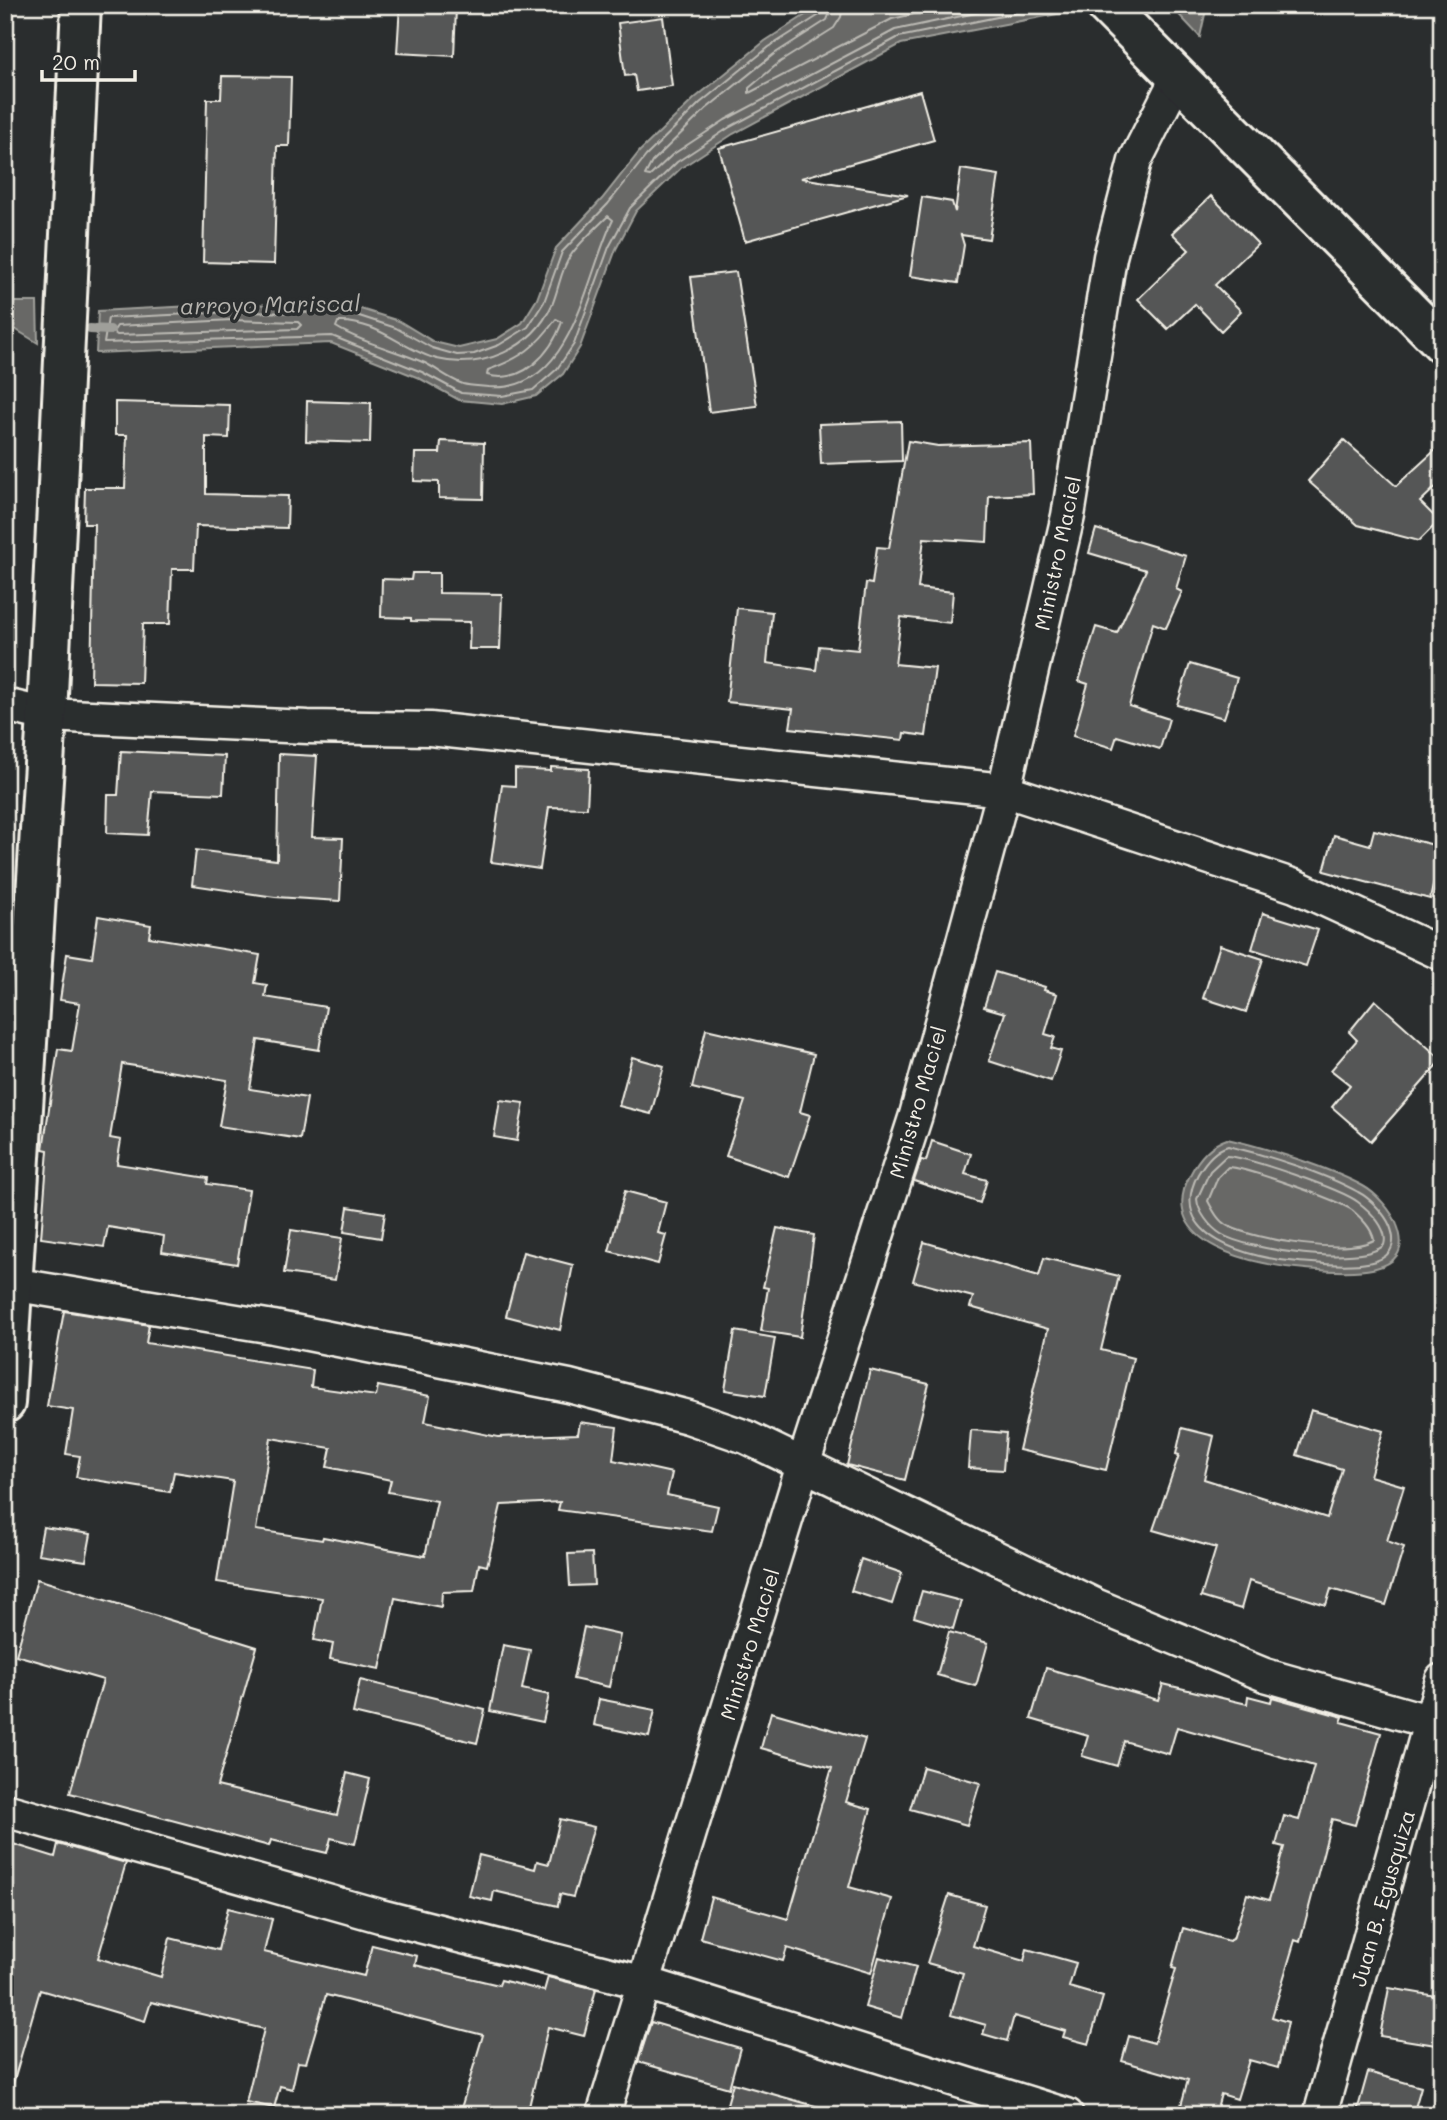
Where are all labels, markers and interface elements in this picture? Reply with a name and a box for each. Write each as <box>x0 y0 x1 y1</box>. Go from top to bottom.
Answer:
scale bar <box>42 38 135 82</box>
text: 20 m <box>52 48 100 75</box>
water label: arroyo Mariscal <box>180 287 361 321</box>
street label: Ministro Maciel <box>1027 473 1087 633</box>
street label: Ministro Maciel <box>882 1023 952 1181</box>
street label: Ministro Maciel <box>713 1565 785 1723</box>
street label: Juan B. Egusquiza <box>1344 1807 1420 1989</box>

